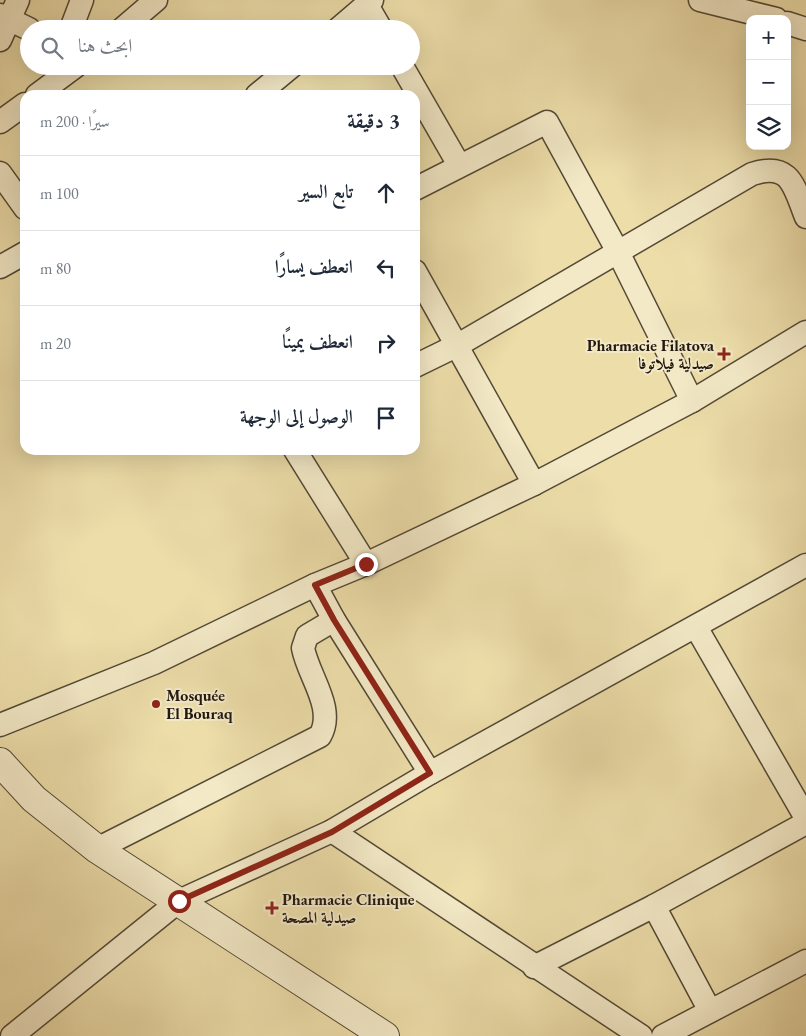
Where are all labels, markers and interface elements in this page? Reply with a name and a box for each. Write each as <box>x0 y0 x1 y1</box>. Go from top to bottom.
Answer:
map controls <box>746 15 791 150</box>
button: + <box>746 15 791 60</box>
search box <box>20 20 420 75</box>
text: ابحث هنا <box>78 33 132 58</box>
icon: search <box>38 34 66 62</box>
button: − <box>746 60 791 105</box>
button: layers <box>746 105 791 150</box>
text: 3 دقيقة <box>347 107 400 134</box>
text: سيرًا · 200 m <box>40 111 110 132</box>
text: تابع السير <box>299 179 353 204</box>
icon: ahead <box>372 179 400 207</box>
text: 100 m <box>40 183 79 204</box>
text: انعطف يسارًا <box>275 254 353 279</box>
icon: left <box>372 254 400 282</box>
text: 80 m <box>40 258 71 279</box>
text: انعطف يمينًا <box>282 329 353 354</box>
icon: right <box>372 329 400 357</box>
text: 20 m <box>40 333 71 354</box>
place label: Pharmacie Filatova صيدلية فيلاتوفا <box>587 335 715 374</box>
marker: Pharmacie Filatova صيدلية فيلاتوفا <box>718 348 730 360</box>
text: الوصول إلى الوجهة <box>240 404 353 429</box>
icon: arrive <box>372 404 400 432</box>
route end <box>355 553 378 576</box>
place label: Mosquée El Bouraq <box>166 685 233 724</box>
marker: Mosquée El Bouraq <box>150 698 162 710</box>
place label: Pharmacie Clinique صيدلية المصحة <box>282 889 415 928</box>
route start <box>168 890 191 913</box>
marker: Pharmacie Clinique صيدلية المصحة <box>266 902 278 914</box>

